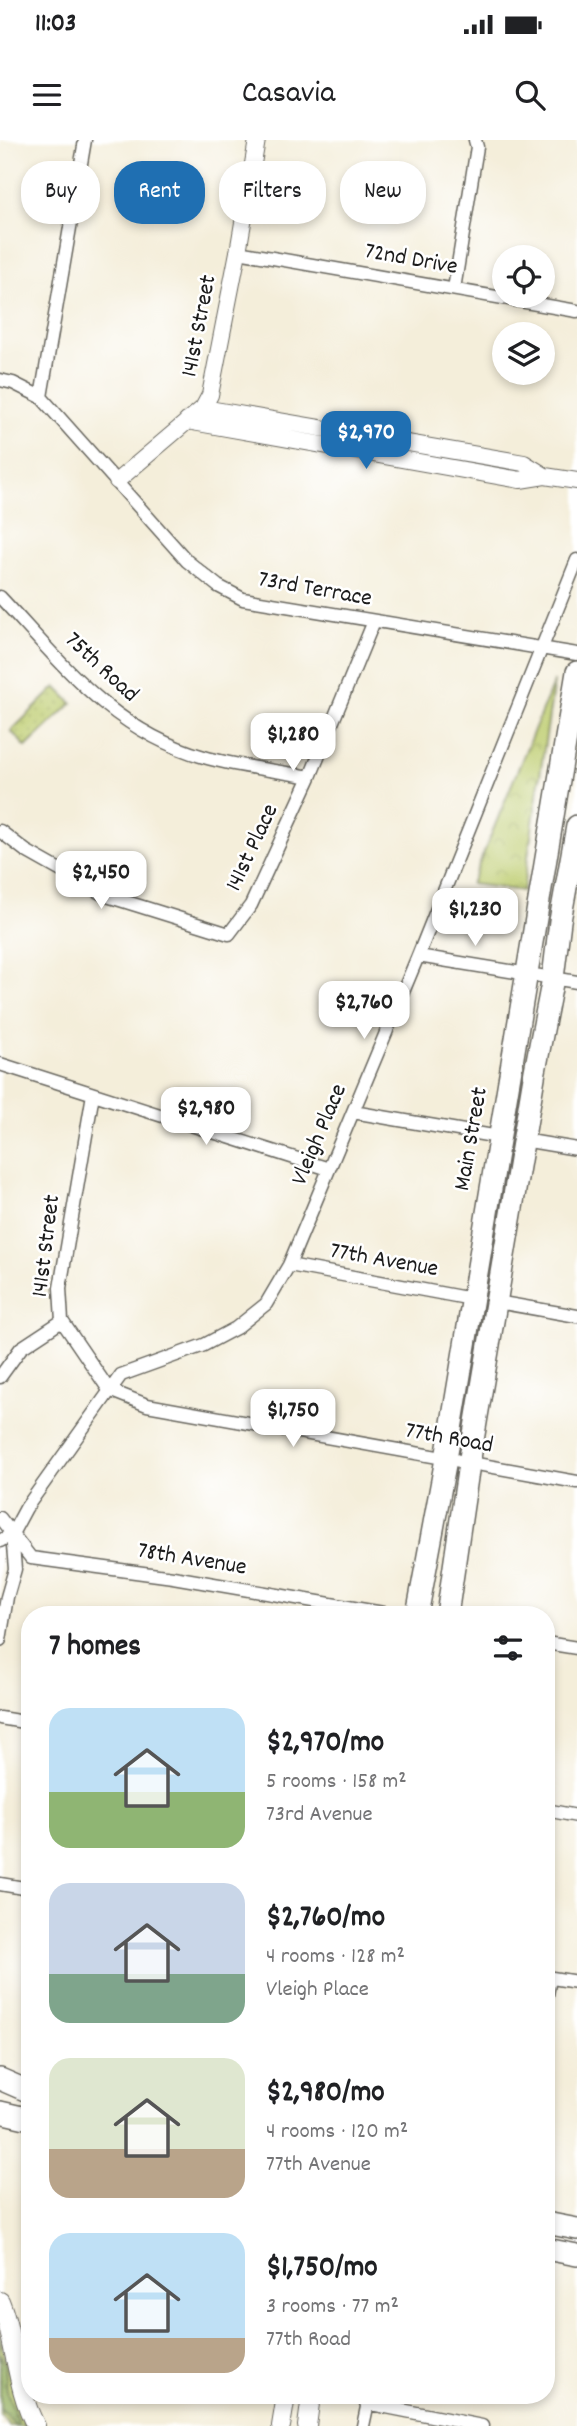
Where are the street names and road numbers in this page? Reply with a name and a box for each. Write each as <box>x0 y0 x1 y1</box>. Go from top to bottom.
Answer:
street label: 72nd Drive <box>362 235 460 285</box>
street label: 141st Street <box>173 272 227 380</box>
street label: 73rd Terrace <box>255 563 375 617</box>
street label: 75th Road <box>56 625 146 711</box>
street label: 141st Place <box>218 799 288 897</box>
street label: Vleigh Place <box>283 1079 357 1191</box>
street label: Main Street <box>446 1084 498 1193</box>
street label: 141st Street <box>24 1193 70 1299</box>
street label: 77th Avenue <box>327 1235 441 1287</box>
street label: 77th Road <box>402 1415 496 1463</box>
street label: 78th Avenue <box>135 1535 249 1585</box>

